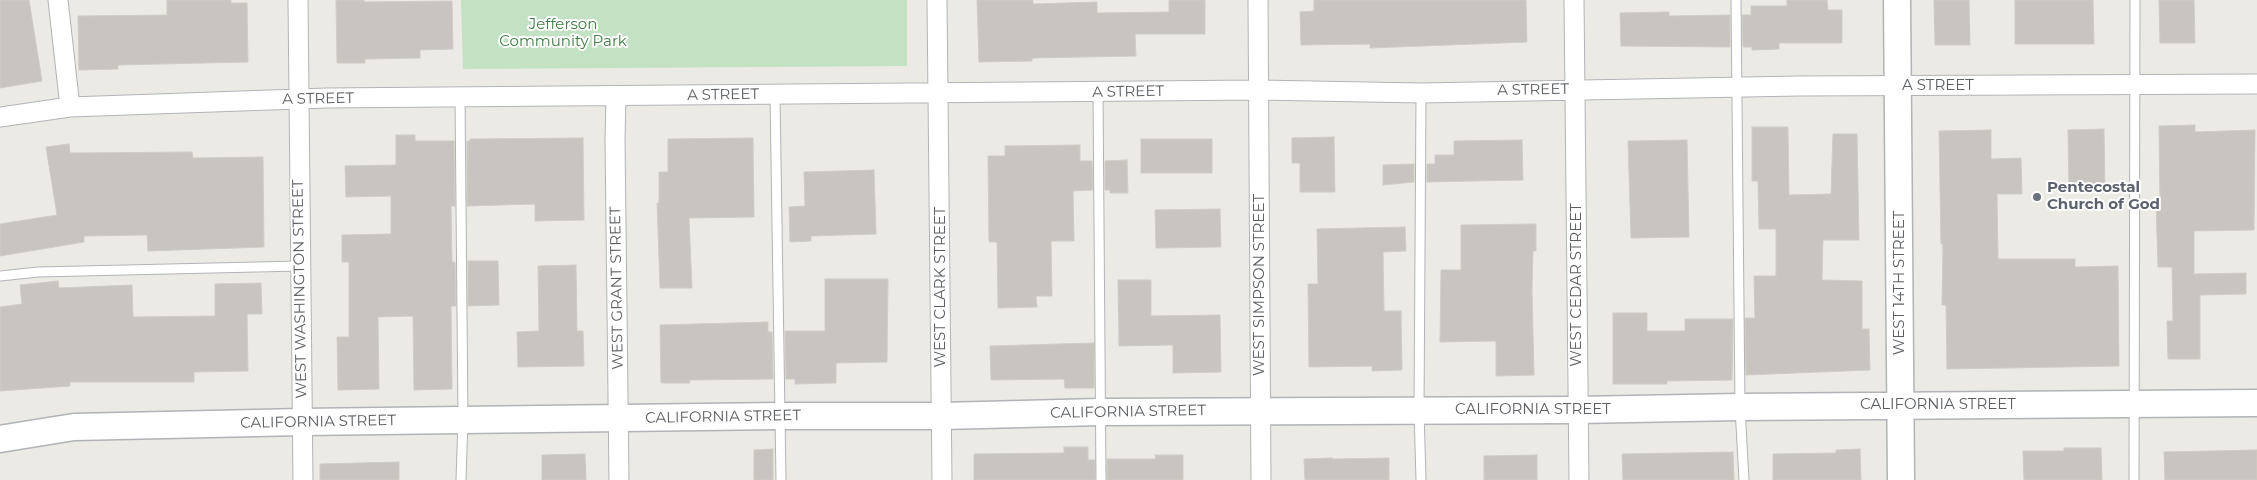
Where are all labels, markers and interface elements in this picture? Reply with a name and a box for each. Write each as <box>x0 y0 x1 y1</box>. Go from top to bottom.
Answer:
park label: Jefferson Community Park <box>499 16 627 51</box>
street label: A STREET <box>1902 77 1974 95</box>
street label: A STREET <box>1497 80 1569 100</box>
street label: A STREET <box>1092 82 1164 102</box>
street label: A STREET <box>687 85 759 105</box>
street label: A STREET <box>282 89 354 109</box>
street label: WEST WASHINGTON STREET <box>289 179 311 399</box>
place label: Pentecostal Church of God <box>2047 179 2160 214</box>
marker: Pentecostal Church of God <box>2031 191 2043 203</box>
street label: WEST SIMPSON STREET <box>1251 194 1269 376</box>
street label: WEST CEDAR STREET <box>1568 203 1586 367</box>
street label: WEST GRANT STREET <box>607 206 627 370</box>
street label: WEST CLARK STREET <box>932 207 950 367</box>
street label: WEST 14TH STREET <box>1891 211 1909 355</box>
street label: CALIFORNIA STREET <box>1860 396 2016 414</box>
street label: CALIFORNIA STREET <box>1455 401 1611 419</box>
street label: CALIFORNIA STREET <box>1050 402 1206 422</box>
street label: CALIFORNIA STREET <box>645 407 801 427</box>
street label: CALIFORNIA STREET <box>240 412 396 432</box>

